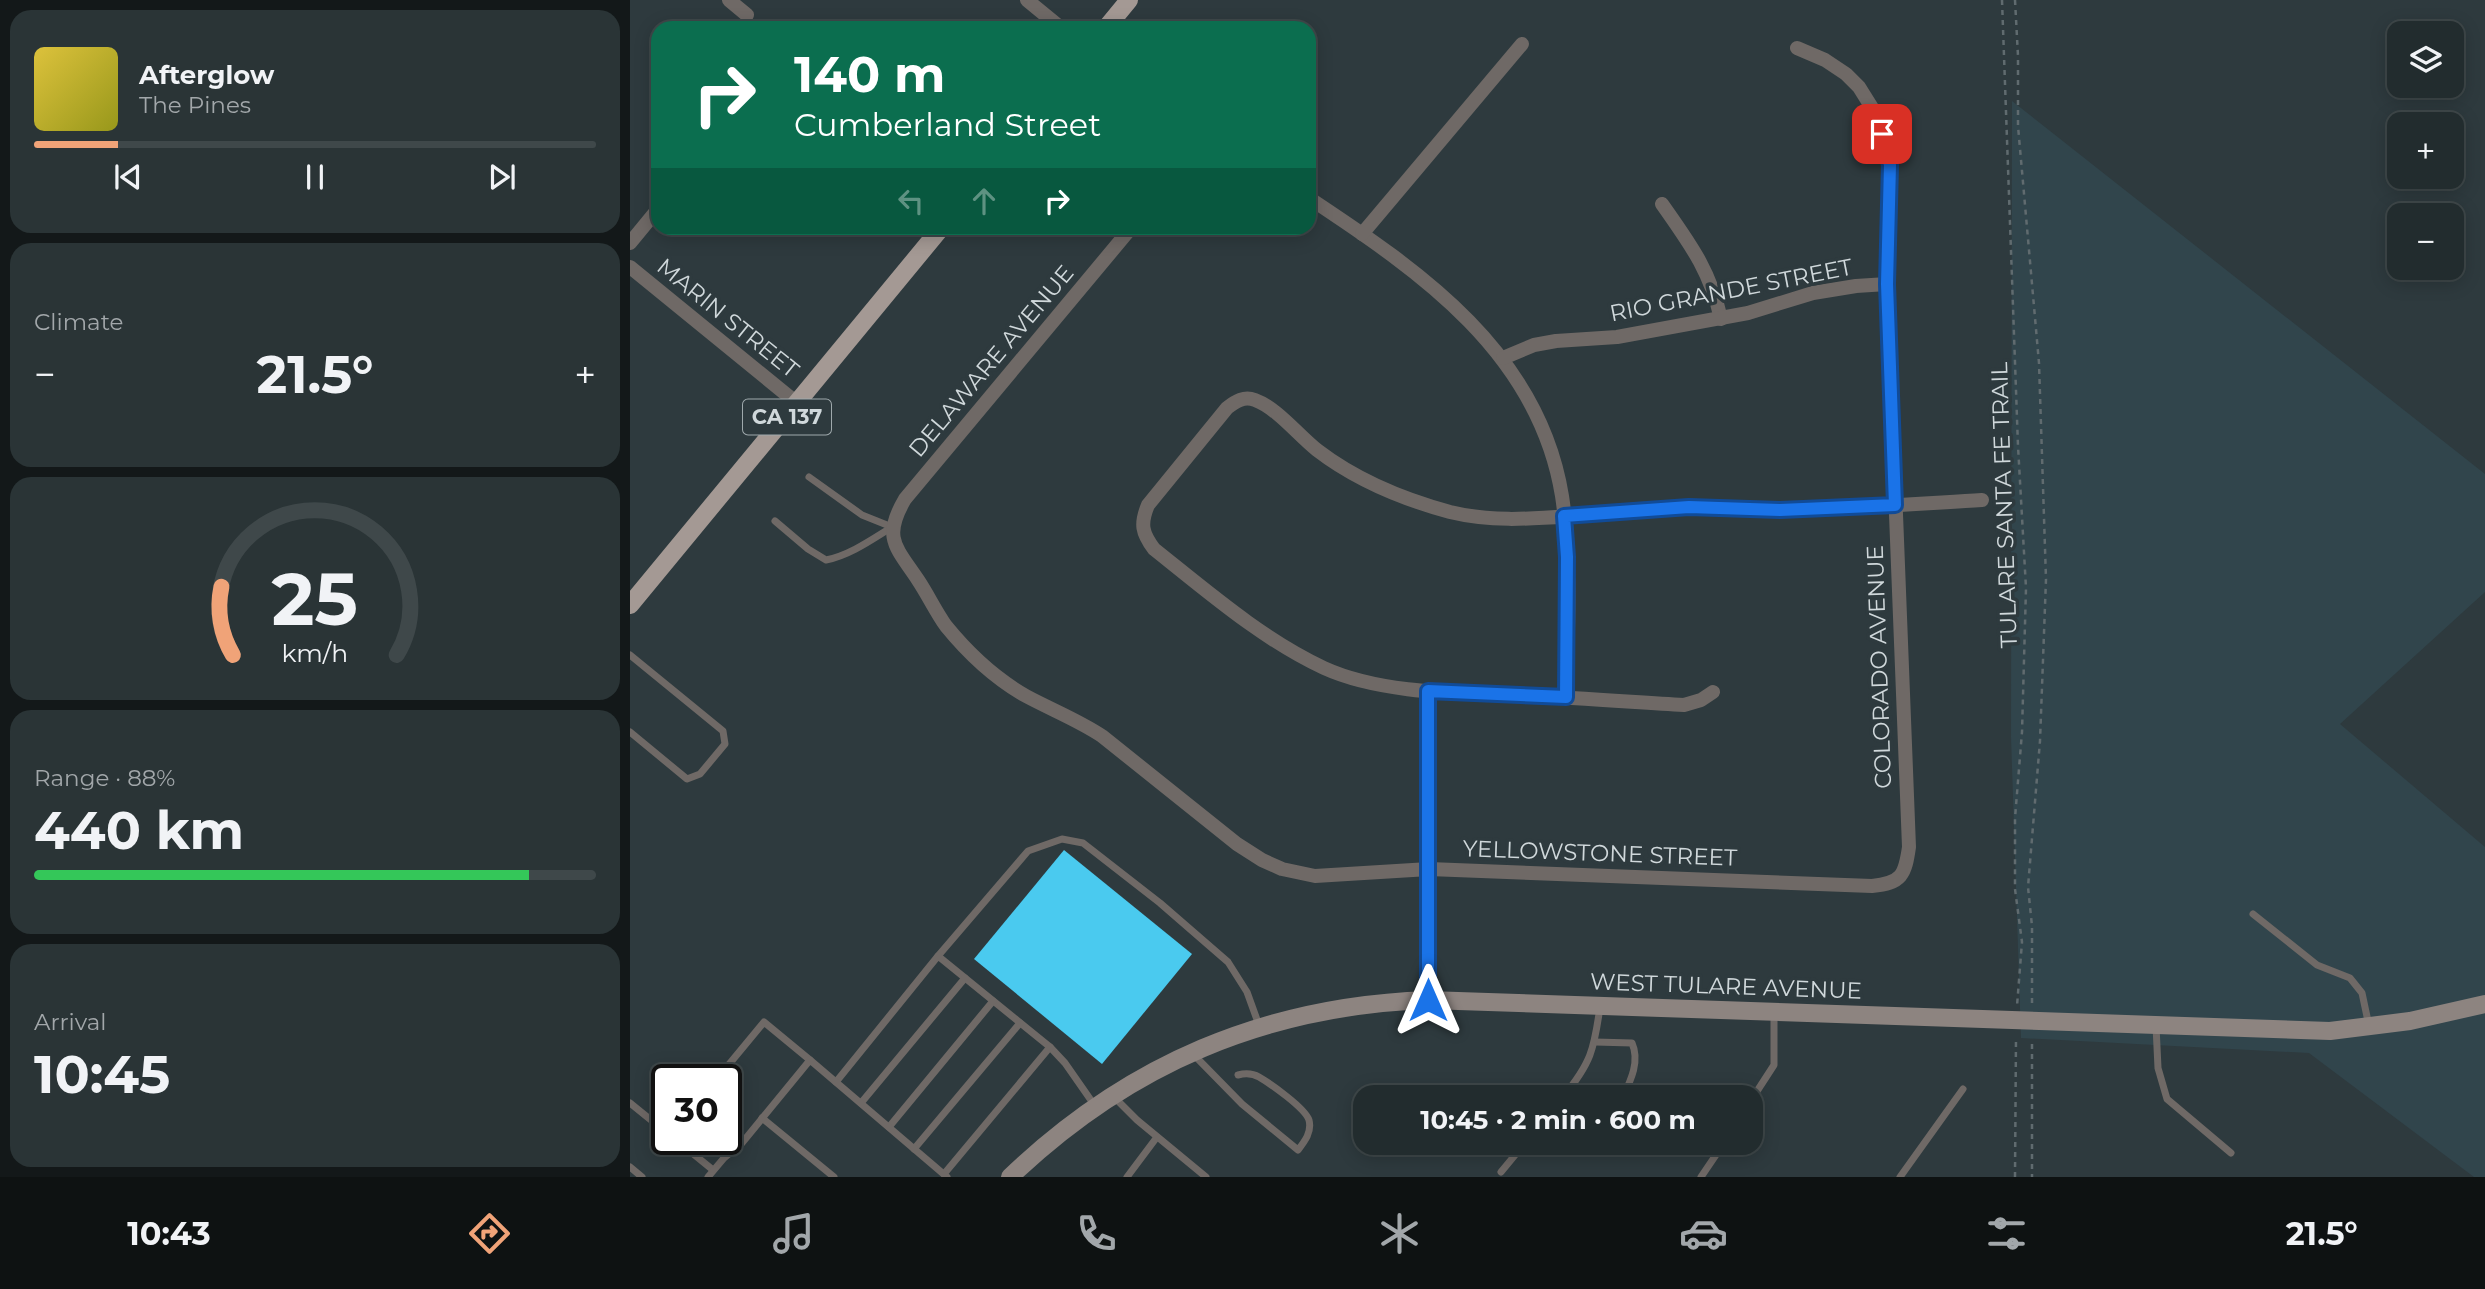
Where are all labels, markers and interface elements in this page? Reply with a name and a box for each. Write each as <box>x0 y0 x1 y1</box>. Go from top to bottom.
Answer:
map controls <box>2387 21 2464 280</box>
button: layers <box>2387 21 2464 98</box>
text: 140 m <box>794 45 946 104</box>
icon: right <box>679 49 770 140</box>
text: Afterglow <box>139 59 274 91</box>
text: The Pines <box>139 91 251 119</box>
pin <box>1852 104 1912 164</box>
text: Cumberland Street <box>794 105 1101 144</box>
button: + <box>2387 112 2464 189</box>
icon: arrive <box>1863 115 1901 153</box>
icon: previous <box>109 158 147 196</box>
icon: pause <box>296 158 334 196</box>
icon: next <box>483 158 521 196</box>
icon: left <box>892 182 930 220</box>
icon: ahead <box>965 182 1003 220</box>
icon: right <box>1038 182 1076 220</box>
button: − <box>2387 203 2464 280</box>
street label: MARIN STREET <box>651 252 805 384</box>
street label: RIO GRANDE STREET <box>1607 253 1855 327</box>
street label: DELAWARE AVENUE <box>903 259 1079 463</box>
text: Climate <box>34 308 123 336</box>
text: 21.5° <box>256 343 374 406</box>
text: − <box>34 351 56 398</box>
text: + <box>574 351 596 398</box>
street label: TULARE SANTA FE TRAIL <box>1985 361 2023 649</box>
road number: CA 137 <box>743 400 831 434</box>
street label: COLORADO AVENUE <box>1861 545 1897 789</box>
text: 25 <box>272 555 358 643</box>
text: km/h <box>282 637 348 667</box>
text: Range · 88% <box>34 764 175 792</box>
text: 440 km <box>34 799 244 862</box>
street label: YELLOWSTONE STREET <box>1462 834 1738 872</box>
position arrow <box>1391 963 1465 1037</box>
street label: WEST TULARE AVENUE <box>1590 967 1862 1005</box>
text: Arrival <box>34 1008 107 1036</box>
text: 10:45 <box>34 1043 170 1106</box>
speed limit sign: 30 <box>651 1064 742 1155</box>
text: 10:45 · 2 min · 600 m <box>1420 1104 1696 1136</box>
icon: directions <box>465 1209 514 1258</box>
icon: music <box>769 1209 818 1258</box>
icon: phone <box>1072 1209 1121 1258</box>
icon: climate <box>1375 1209 1424 1258</box>
icon: car <box>1679 1209 1728 1258</box>
icon: filters <box>1982 1209 2031 1258</box>
text: 10:43 <box>127 1214 211 1253</box>
text: 21.5° <box>2286 1214 2358 1253</box>

